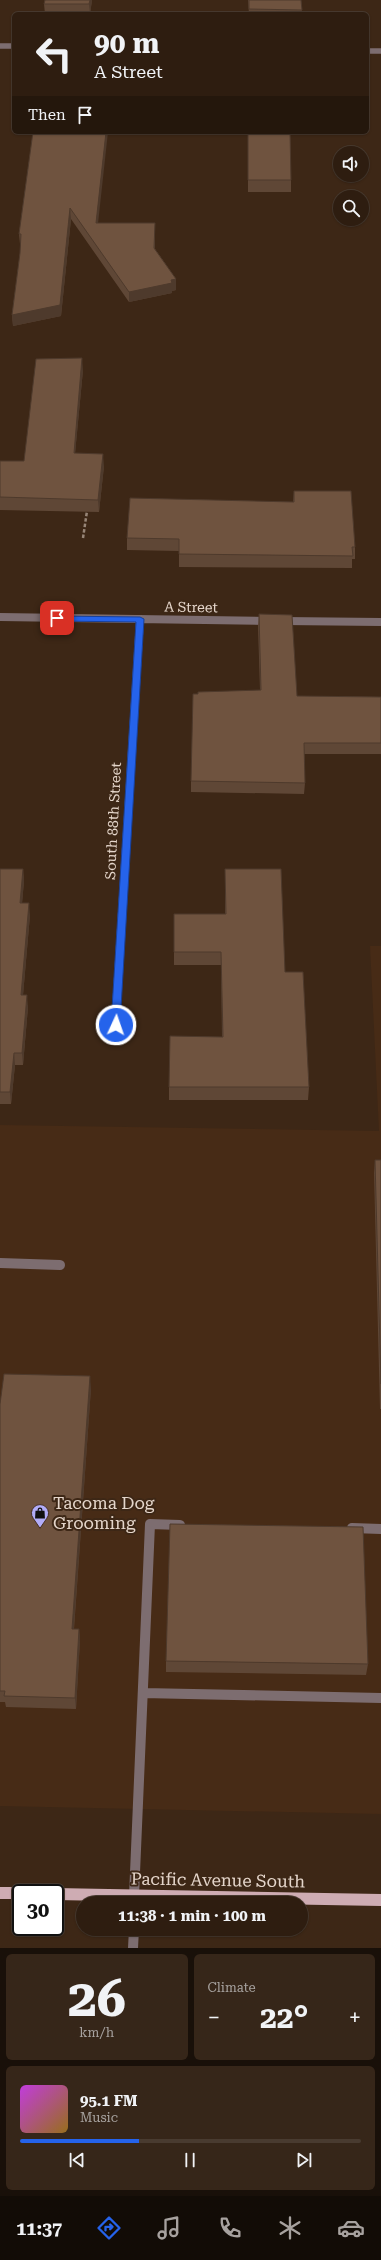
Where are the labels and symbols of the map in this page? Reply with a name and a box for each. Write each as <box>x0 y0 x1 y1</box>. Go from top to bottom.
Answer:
street label: A Street <box>164 599 218 615</box>
pin <box>40 601 74 635</box>
street label: South 88th Street <box>102 762 124 880</box>
position arrow <box>95 1004 137 1046</box>
place label: Tacoma Dog Grooming <box>53 1493 155 1533</box>
shop icon: Tacoma Dog Grooming <box>30 1503 50 1528</box>
street label: Pacific Avenue South <box>131 1868 305 1892</box>
speed limit sign: 30 <box>12 1884 64 1936</box>

